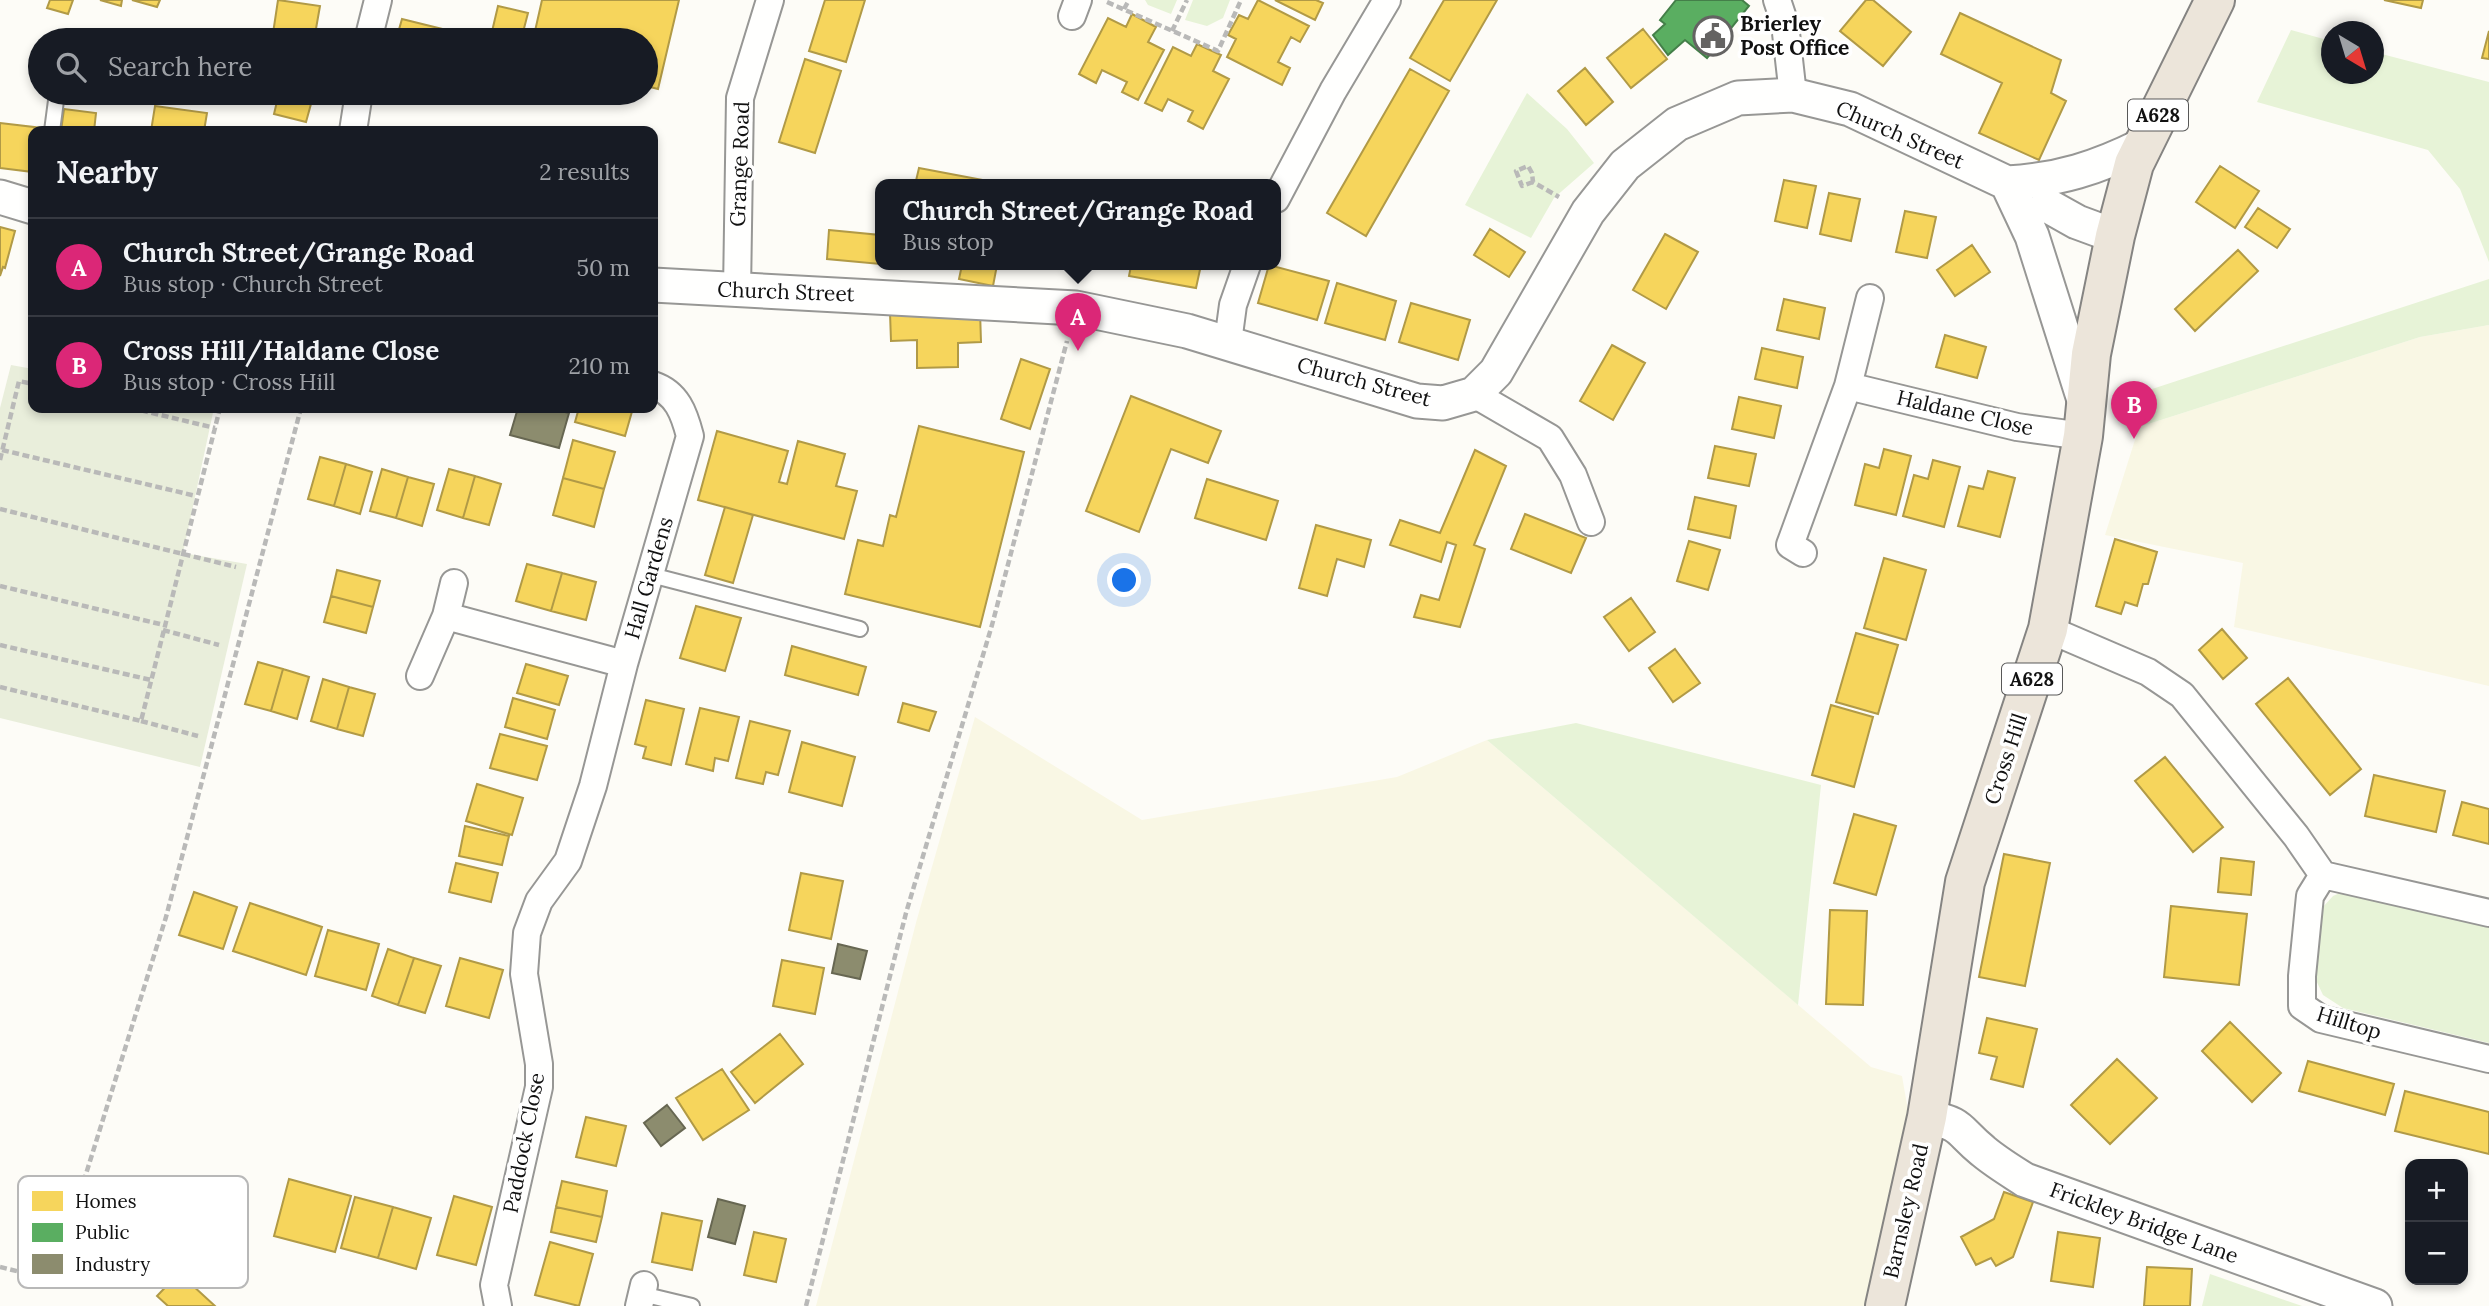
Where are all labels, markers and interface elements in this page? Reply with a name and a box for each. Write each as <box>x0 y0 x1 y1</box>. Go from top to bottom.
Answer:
place label: Brierley Post Office <box>1740 10 1849 61</box>
public building icon: Brierley Post Office <box>1692 15 1734 57</box>
north arrow <box>2321 21 2384 84</box>
search box <box>28 28 658 105</box>
icon: search <box>52 48 90 86</box>
text: Search here <box>108 50 252 83</box>
street label: Church Street <box>1832 94 1969 175</box>
road number: A628 <box>2128 99 2188 130</box>
street label: Grange Road <box>724 101 755 227</box>
text: Nearby <box>56 153 158 191</box>
text: 2 results <box>539 157 630 186</box>
popup <box>875 179 1281 270</box>
text: Church Street/Grange Road <box>902 194 1254 227</box>
text: Bus stop <box>902 227 994 256</box>
text: Church Street/Grange Road <box>123 236 474 269</box>
text: A <box>71 253 87 282</box>
text: 50 m <box>577 253 630 282</box>
text: Bus stop · Church Street <box>123 269 383 298</box>
street label: Church Street <box>717 276 856 307</box>
pin: A <box>1055 293 1101 351</box>
text: Cross Hill/Haldane Close <box>123 334 439 367</box>
text: B <box>71 351 87 380</box>
text: 210 m <box>568 351 630 380</box>
street label: Church Street <box>1294 351 1435 413</box>
text: Bus stop · Cross Hill <box>123 367 336 396</box>
pin: B <box>2111 381 2157 439</box>
street label: Haldane Close <box>1894 384 2036 441</box>
street label: Hall Gardens <box>618 513 679 642</box>
your location <box>1107 563 1141 597</box>
road number: A628 <box>2002 664 2062 694</box>
street label: Cross Hill <box>1978 710 2033 808</box>
street label: Hilltop <box>2313 1000 2385 1045</box>
street label: Paddock Close <box>497 1070 550 1215</box>
street label: Barnsley Road <box>1877 1141 1934 1281</box>
map controls <box>2405 1159 2468 1285</box>
button: + <box>2405 1159 2468 1222</box>
legend <box>18 1176 248 1288</box>
street label: Frickley Bridge Lane <box>2046 1176 2242 1269</box>
text: Homes <box>75 1189 137 1213</box>
text: Public <box>75 1220 130 1244</box>
button: − <box>2405 1222 2468 1285</box>
text: Industry <box>75 1252 150 1276</box>

